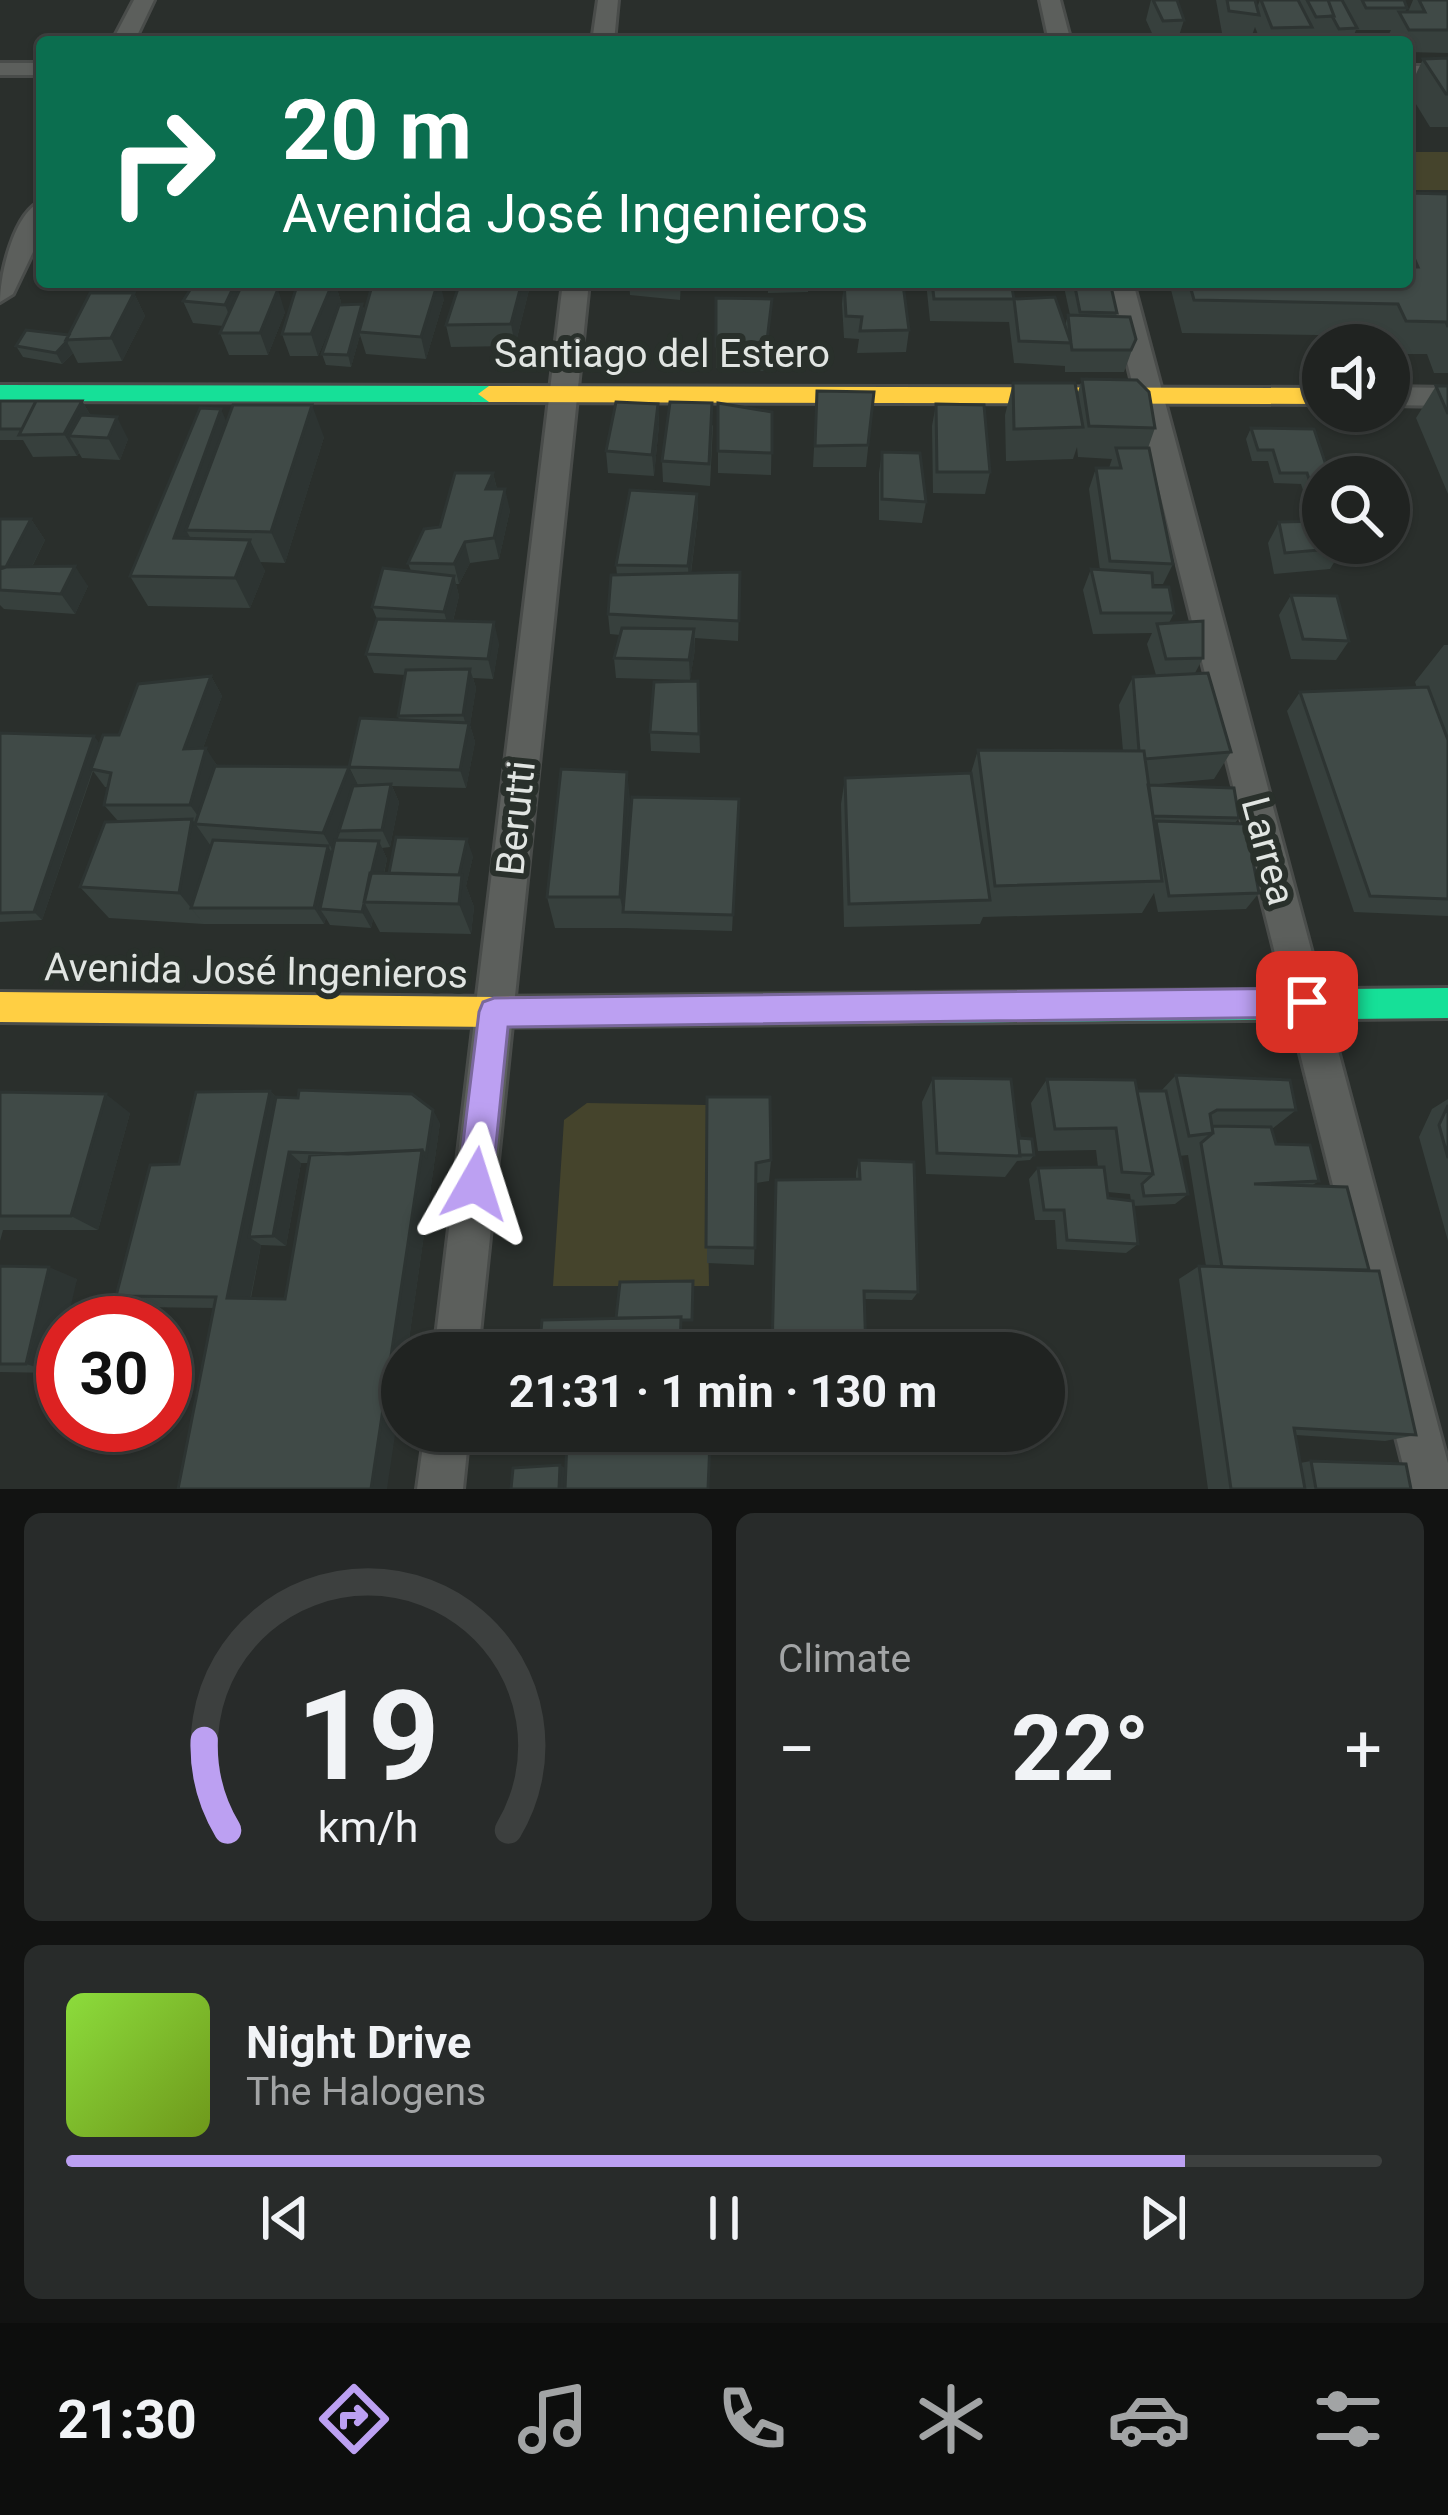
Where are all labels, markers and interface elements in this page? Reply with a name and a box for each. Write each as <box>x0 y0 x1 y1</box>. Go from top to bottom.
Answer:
text: 20 m <box>282 81 472 180</box>
icon: right <box>84 84 240 240</box>
text: Avenida José Ingenieros <box>282 182 869 245</box>
map controls <box>1302 324 1410 564</box>
button: sound <box>1302 324 1410 432</box>
street label: Santiago del Estero <box>494 331 830 377</box>
button: search <box>1302 456 1410 564</box>
street label: Berutti <box>487 759 545 877</box>
street label: Larrea <box>1232 792 1304 910</box>
street label: Avenida José Ingenieros <box>44 944 468 998</box>
pin <box>1256 951 1358 1053</box>
icon: arrive <box>1274 969 1340 1035</box>
position arrow <box>412 1121 538 1247</box>
speed limit sign: 30 <box>36 1296 192 1452</box>
text: 21:31 · 1 min · 130 m <box>509 1365 937 1418</box>
text: Climate <box>778 1636 911 1682</box>
text: 19 <box>296 1663 440 1809</box>
text: 22° <box>1011 1697 1149 1802</box>
text: − <box>778 1711 816 1788</box>
text: + <box>1345 1711 1382 1788</box>
text: km/h <box>318 1802 418 1852</box>
text: Night Drive <box>246 2016 471 2069</box>
text: The Halogens <box>246 2069 486 2115</box>
icon: previous <box>252 2185 318 2251</box>
icon: pause <box>691 2185 757 2251</box>
icon: next <box>1130 2185 1196 2251</box>
icon: directions <box>312 2377 396 2461</box>
icon: music <box>511 2377 595 2461</box>
icon: phone <box>710 2377 794 2461</box>
icon: climate <box>909 2377 993 2461</box>
icon: car <box>1107 2377 1191 2461</box>
icon: filters <box>1306 2377 1390 2461</box>
text: 21:30 <box>57 2388 197 2451</box>

